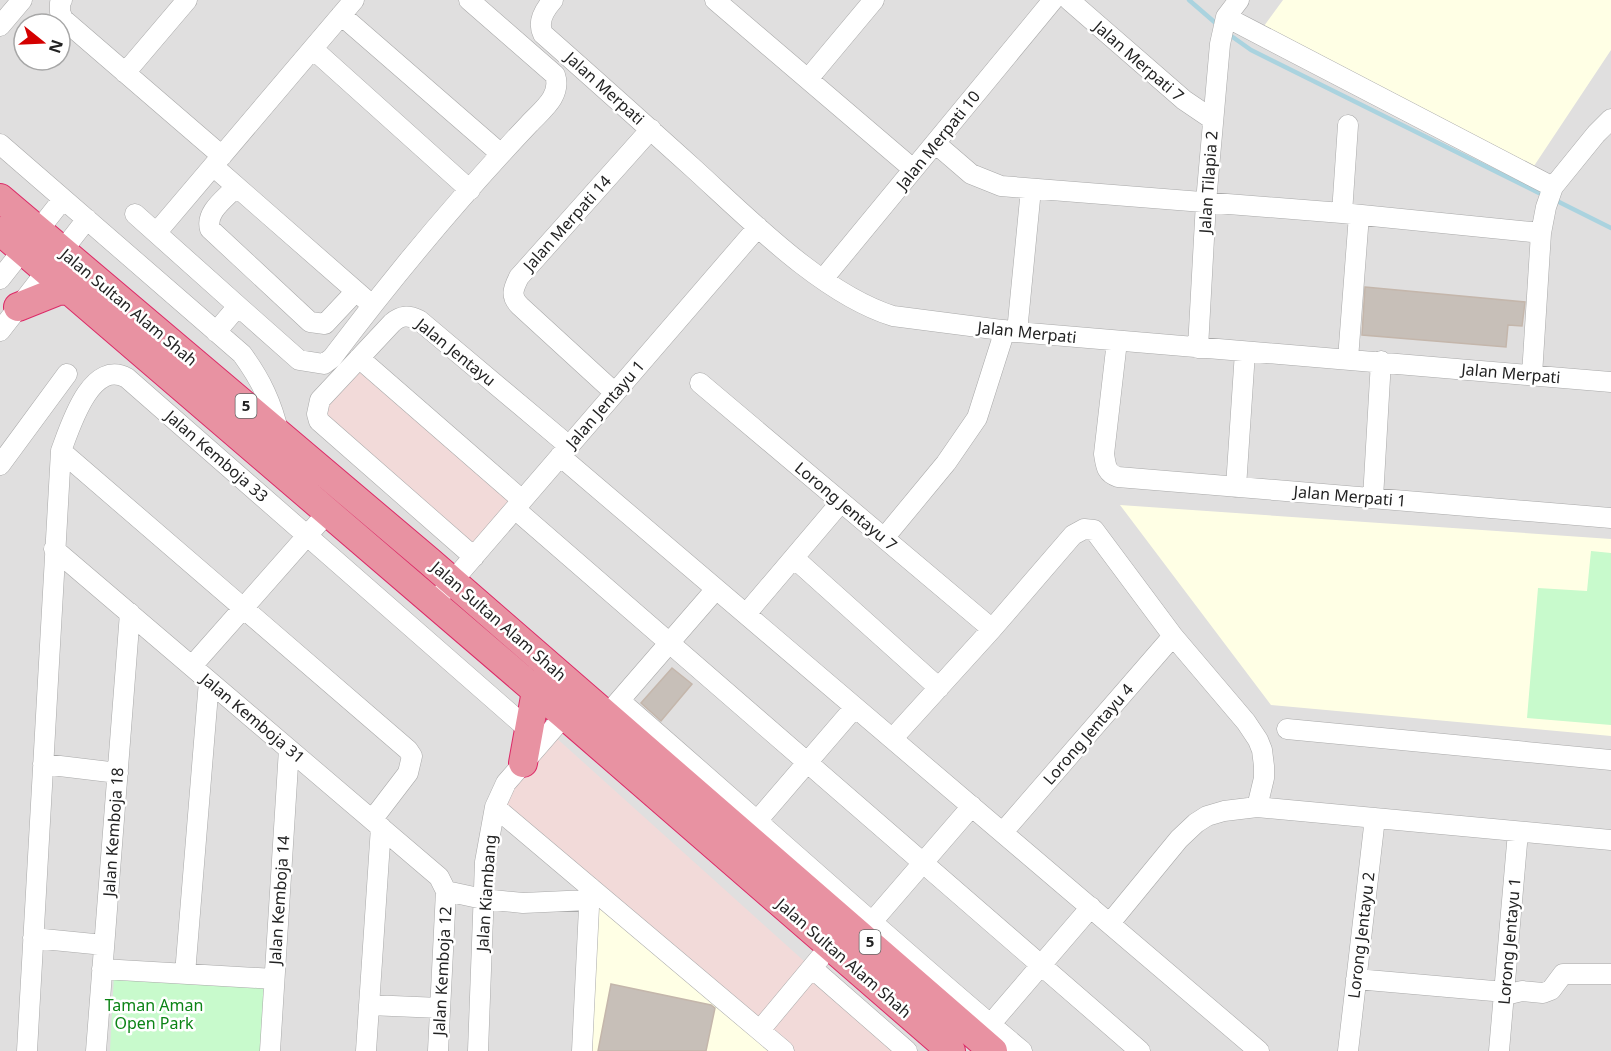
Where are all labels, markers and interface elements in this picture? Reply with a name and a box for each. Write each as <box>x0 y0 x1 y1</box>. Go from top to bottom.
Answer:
north arrow <box>12 12 72 72</box>
street label: Jalan Merpati 7 <box>1088 14 1189 106</box>
text: N <box>44 37 69 56</box>
street label: Jalan Merpati <box>559 45 649 129</box>
street label: Jalan Merpati 10 <box>890 86 985 196</box>
street label: Jalan Tilapia 2 <box>1193 130 1223 236</box>
street label: Jalan Merpati 14 <box>517 170 616 277</box>
street label: Jalan Sultan Alam Shah <box>54 242 202 371</box>
street label: Jalan Jentayu <box>410 312 500 391</box>
street label: Jalan Merpati <box>974 316 1078 348</box>
street label: Jalan Jentayu 1 <box>559 355 649 454</box>
street label: Jalan Merpati <box>1459 358 1561 388</box>
road number: 5 <box>236 394 256 418</box>
street label: Jalan Kemboja 33 <box>159 404 273 507</box>
street label: Lorong Jentayu 7 <box>790 457 902 555</box>
street label: Jalan Merpati 1 <box>1291 480 1407 512</box>
street label: Jalan Sultan Alam Shah <box>425 555 571 686</box>
street label: Jalan Kemboja 31 <box>195 667 310 768</box>
street label: Lorong Jentayu 4 <box>1038 679 1138 789</box>
street label: Jalan Kemboja 18 <box>97 767 128 899</box>
street label: Jalan Kiambang <box>471 834 501 954</box>
street label: Jalan Kemboja 14 <box>263 835 294 967</box>
street label: Lorong Jentayu 2 <box>1342 870 1380 1000</box>
street label: Lorong Jentayu 1 <box>1492 877 1526 1005</box>
street label: Jalan Sultan Alam Shah <box>770 892 916 1023</box>
street label: Jalan Kemboja 12 <box>428 906 456 1038</box>
road number: 5 <box>860 930 880 954</box>
park label: Taman Aman Open Park <box>105 994 203 1034</box>

